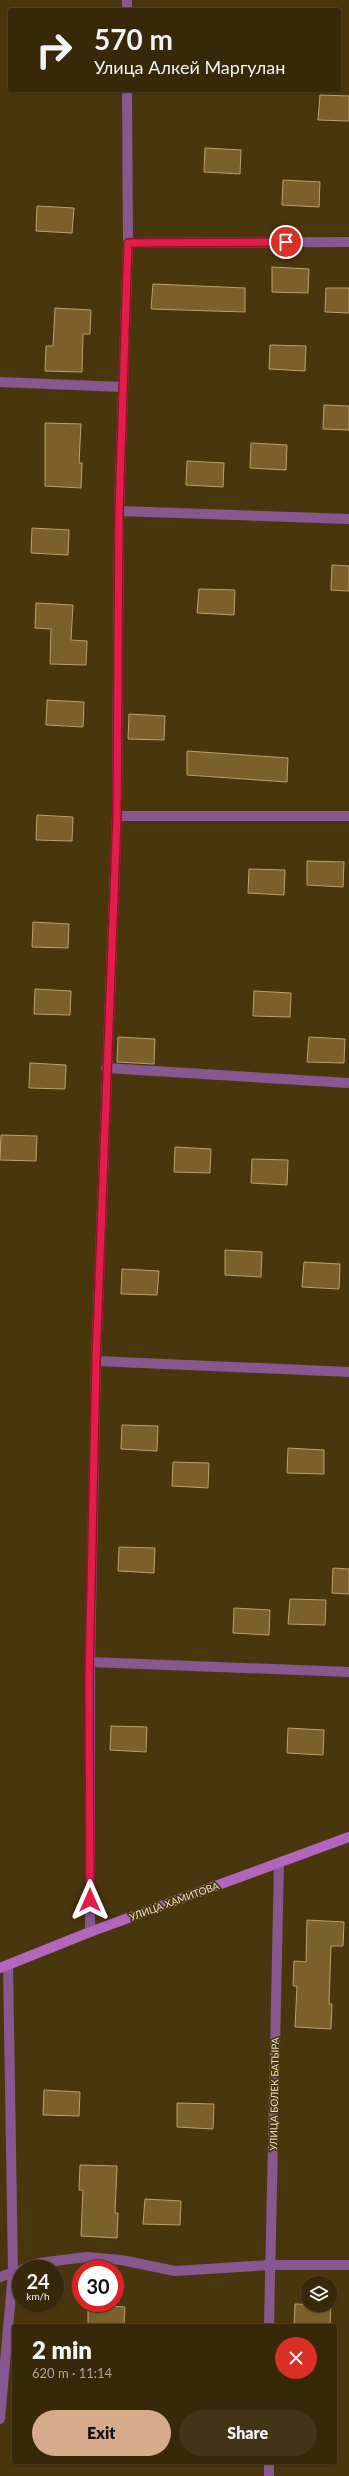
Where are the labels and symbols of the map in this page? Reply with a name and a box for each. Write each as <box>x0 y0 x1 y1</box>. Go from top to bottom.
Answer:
pin <box>269 225 303 259</box>
position arrow <box>69 1879 111 1921</box>
street label: УЛИЦА ХАМИТОВА <box>128 1879 221 1923</box>
street label: УЛИЦА БОЛЕК БАТЫРА <box>267 2037 281 2151</box>
speed limit sign: 30 <box>72 2260 124 2312</box>

